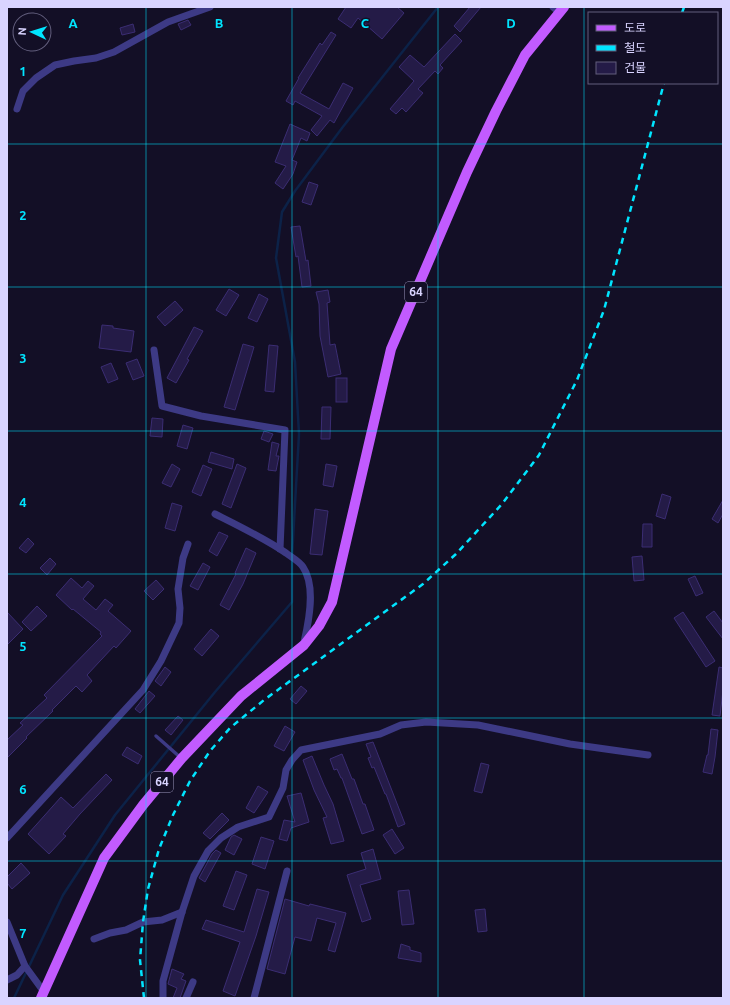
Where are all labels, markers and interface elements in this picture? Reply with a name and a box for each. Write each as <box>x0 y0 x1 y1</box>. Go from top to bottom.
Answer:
north arrow <box>12 12 52 52</box>
legend <box>588 12 718 84</box>
text: A <box>68 16 78 30</box>
text: B <box>215 16 224 30</box>
text: C <box>361 16 370 30</box>
text: D <box>506 16 516 30</box>
text: 도로 <box>624 21 646 34</box>
text: N <box>16 27 28 36</box>
text: 철도 <box>624 41 646 54</box>
text: 건물 <box>624 61 646 74</box>
text: 1 <box>19 64 27 78</box>
text: 2 <box>19 208 27 222</box>
road number: 64 <box>405 282 427 302</box>
text: 3 <box>19 351 27 365</box>
text: 4 <box>19 495 27 509</box>
text: 5 <box>19 639 27 653</box>
road number: 64 <box>151 772 173 792</box>
text: 6 <box>19 782 27 796</box>
text: 7 <box>19 926 27 940</box>

